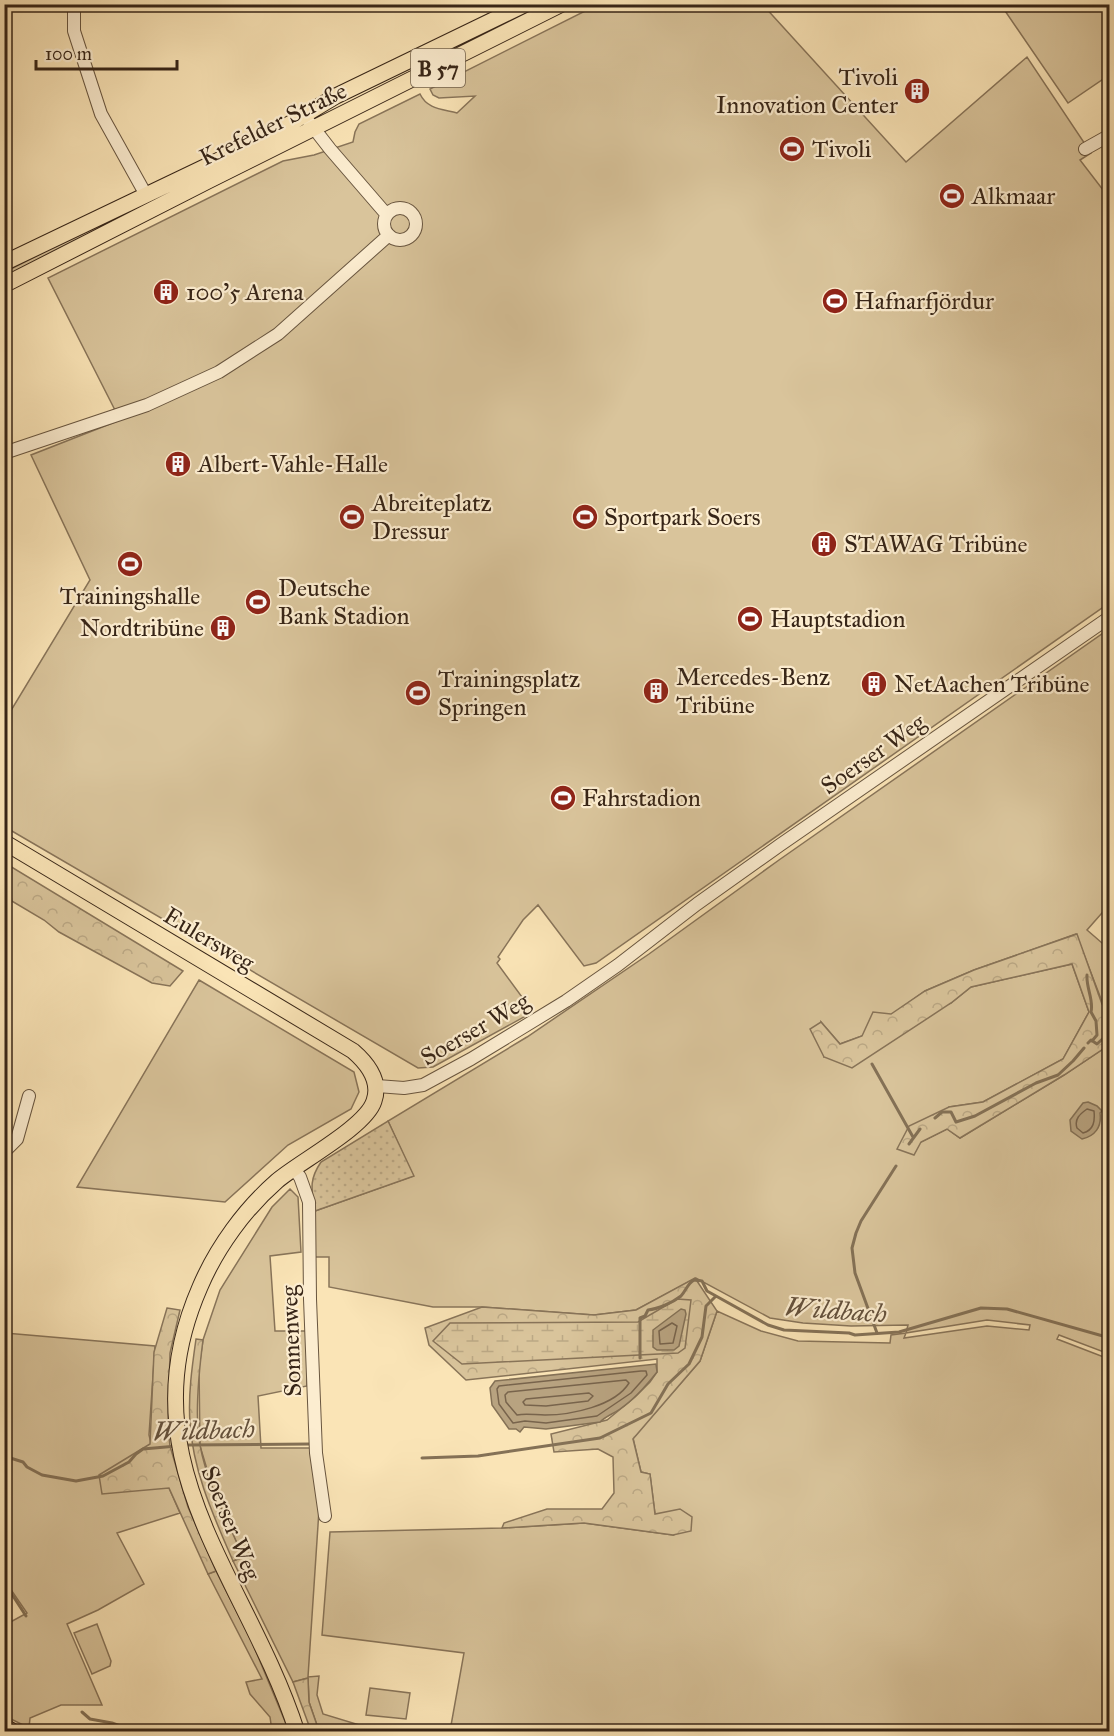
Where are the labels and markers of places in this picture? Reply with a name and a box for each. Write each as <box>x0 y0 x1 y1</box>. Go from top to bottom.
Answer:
place label: Tivoli Innovation Center <box>716 62 898 120</box>
building icon: Tivoli Innovation Center <box>902 76 932 106</box>
sports icon: Tivoli <box>777 134 807 164</box>
place label: Tivoli <box>812 134 872 164</box>
sports icon: Alkmaar <box>937 181 967 211</box>
place label: Alkmaar <box>971 181 1055 211</box>
building icon: 100’5 Arena <box>151 277 181 307</box>
place label: 100’5 Arena <box>186 277 305 307</box>
sports icon: Hafnarfjördur <box>820 286 850 316</box>
place label: Hafnarfjördur <box>854 286 994 316</box>
building icon: Albert-Vahle-Halle <box>163 449 193 479</box>
place label: Albert-Vahle-Halle <box>197 449 388 479</box>
place label: Abreiteplatz Dressur <box>371 488 492 546</box>
sports icon: Abreiteplatz Dressur <box>337 502 367 532</box>
sports icon: Sportpark Soers <box>570 502 600 532</box>
place label: Sportpark Soers <box>604 502 761 532</box>
building icon: STAWAG Tribüne <box>809 529 839 559</box>
place label: STAWAG Tribüne <box>844 529 1028 559</box>
sports icon: Trainingshalle <box>115 549 145 579</box>
place label: Deutsche Bank Stadion <box>278 573 410 631</box>
place label: Trainingshalle <box>60 581 200 611</box>
sports icon: Deutsche Bank Stadion <box>243 587 273 617</box>
sports icon: Hauptstadion <box>735 604 765 634</box>
place label: Hauptstadion <box>770 604 905 634</box>
place label: Nordtribüne <box>80 613 204 643</box>
building icon: Nordtribüne <box>208 613 238 643</box>
place label: Mercedes-Benz Tribüne <box>676 662 830 720</box>
place label: Trainingsplatz Springen <box>438 664 580 722</box>
building icon: NetAachen Tribüne <box>859 669 889 699</box>
place label: NetAachen Tribüne <box>894 669 1090 699</box>
building icon: Mercedes-Benz Tribüne <box>641 676 671 706</box>
sports icon: Trainingsplatz Springen <box>403 678 433 708</box>
sports icon: Fahrstadion <box>548 783 578 813</box>
place label: Fahrstadion <box>582 783 701 813</box>

